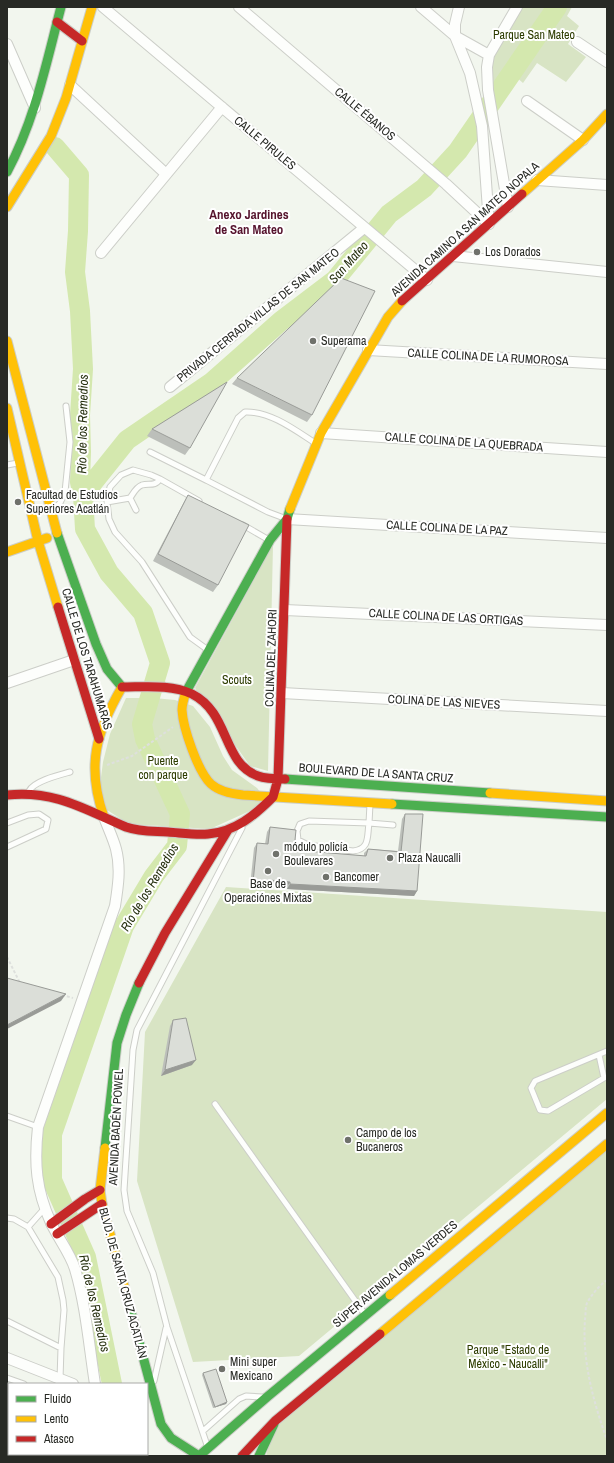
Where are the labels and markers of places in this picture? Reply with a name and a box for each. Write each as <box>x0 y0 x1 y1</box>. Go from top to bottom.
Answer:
place label: Los Dorados <box>485 244 541 260</box>
marker: Los Dorados <box>472 247 482 257</box>
place label: Superama <box>321 333 367 349</box>
marker: Superama <box>308 336 318 346</box>
place label: Facultad de Estudios Superiores Acatlán <box>26 487 118 517</box>
marker: Facultad de Estudios Superiores Acatlán <box>13 497 23 507</box>
place label: módulo policía Boulevares <box>284 839 349 869</box>
marker: módulo policía Boulevares <box>271 849 281 859</box>
place label: Plaza Naucalli <box>398 850 461 866</box>
marker: Plaza Naucalli <box>385 853 395 863</box>
marker: Base de Operaciónes Mixtas <box>263 866 273 876</box>
place label: Bancomer <box>334 869 380 885</box>
marker: Bancomer <box>321 872 331 882</box>
place label: Base de Operaciónes Mixtas <box>224 876 312 906</box>
place label: Campo de los Bucaneros <box>356 1125 417 1155</box>
marker: Campo de los Bucaneros <box>343 1135 353 1145</box>
place label: Mini super Mexicano <box>230 1354 277 1384</box>
marker: Mini super Mexicano <box>217 1364 227 1374</box>

